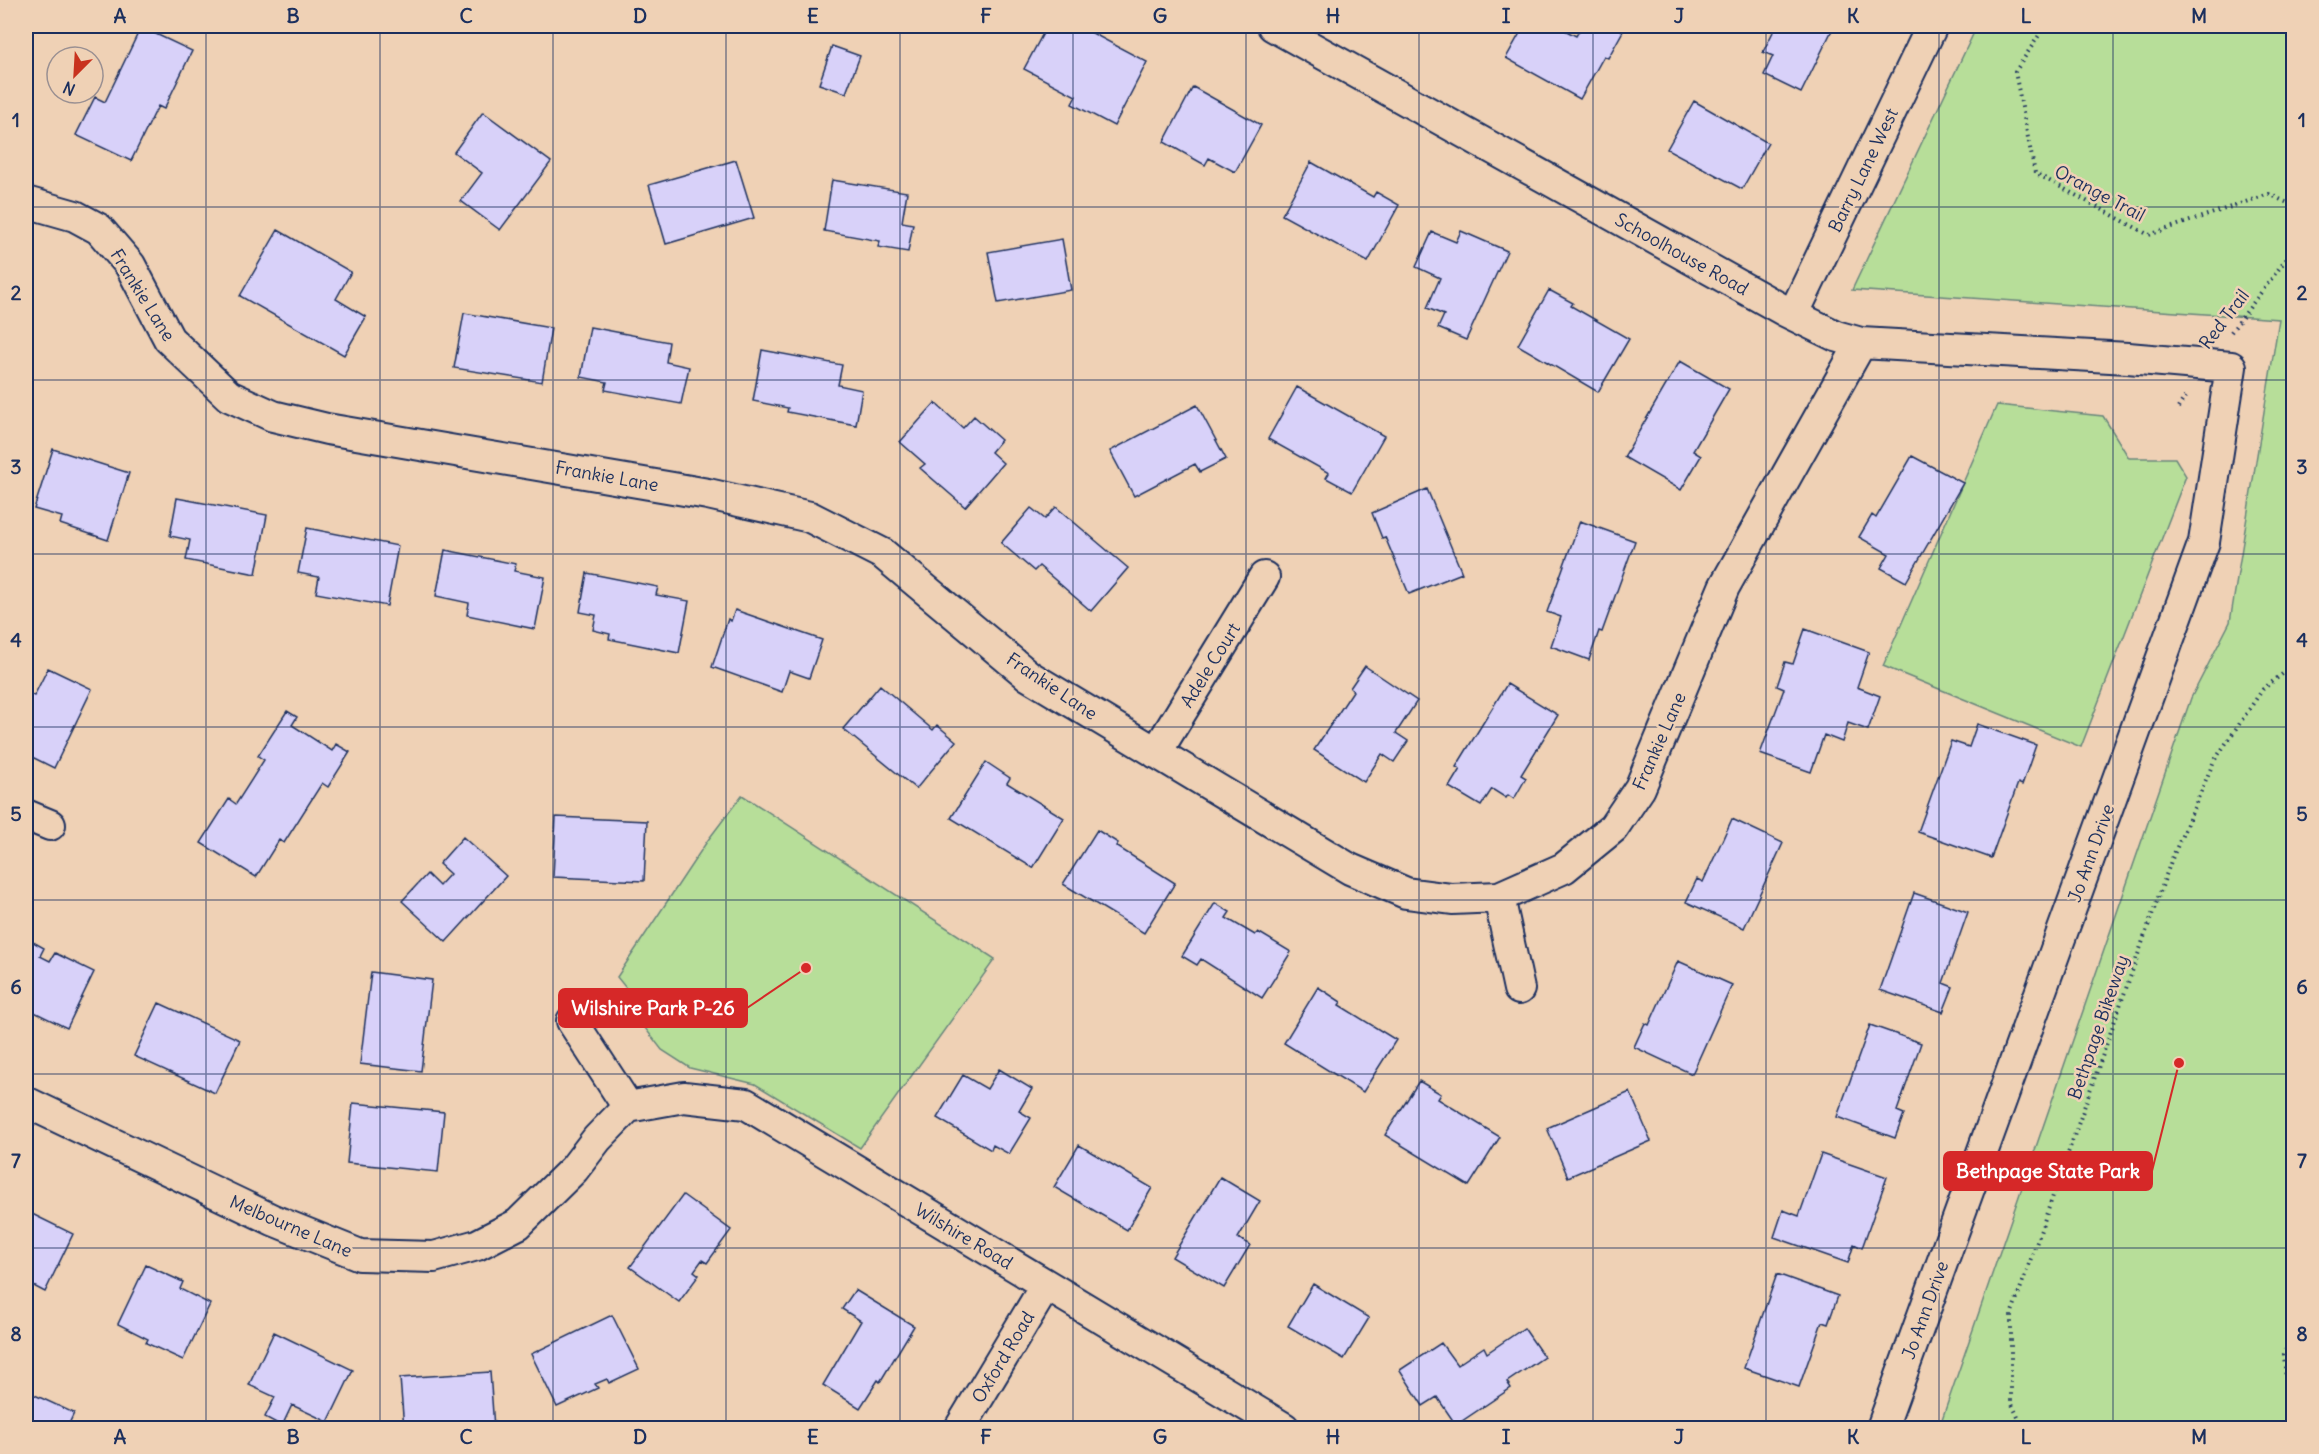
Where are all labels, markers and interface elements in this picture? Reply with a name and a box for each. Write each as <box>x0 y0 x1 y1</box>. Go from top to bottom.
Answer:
text: A <box>114 3 127 28</box>
text: B <box>286 3 300 28</box>
text: C <box>459 3 473 28</box>
text: D <box>633 3 647 28</box>
text: E <box>807 3 819 28</box>
text: F <box>980 3 992 28</box>
text: G <box>1153 3 1167 28</box>
text: H <box>1326 3 1340 28</box>
text: I <box>1502 3 1511 28</box>
text: J <box>1674 3 1685 28</box>
text: K <box>1847 3 1860 28</box>
text: L <box>2021 3 2032 28</box>
text: M <box>2191 3 2207 28</box>
north arrow <box>45 45 105 105</box>
text: N <box>60 77 78 100</box>
street label: Barry Lane West <box>1823 104 1903 236</box>
text: 1 <box>12 107 20 132</box>
text: 1 <box>2298 107 2306 132</box>
street label: Orange Trail <box>2051 159 2149 227</box>
street label: Schoolhouse Road <box>1611 208 1753 300</box>
street label: Frankie Lane <box>106 245 180 345</box>
text: 2 <box>11 280 22 305</box>
text: 2 <box>2297 280 2308 305</box>
street label: Red Trail <box>2194 284 2254 354</box>
text: 3 <box>10 454 22 479</box>
text: 3 <box>2296 454 2308 479</box>
street label: Frankie Lane <box>554 456 660 496</box>
street label: Adele Court <box>1175 618 1245 712</box>
text: 4 <box>10 627 22 652</box>
text: 4 <box>2296 627 2308 652</box>
street label: Frankie Lane <box>1002 647 1102 725</box>
street label: Frankie Lane <box>1627 689 1691 793</box>
text: 5 <box>10 801 22 826</box>
street label: Jo Ann Drive <box>2063 801 2119 905</box>
text: 5 <box>2296 801 2308 826</box>
street label: Bethpage Bikeway <box>2062 952 2134 1102</box>
text: 6 <box>10 974 22 999</box>
text: 6 <box>2296 974 2308 999</box>
callout: Wilshire Park P-26 <box>559 989 747 1027</box>
text: Wilshire Park P-26 <box>571 995 735 1020</box>
text: 7 <box>11 1148 21 1173</box>
text: 7 <box>2297 1148 2307 1173</box>
callout: Bethpage State Park <box>1944 1152 2152 1190</box>
text: Bethpage State Park <box>1956 1158 2140 1183</box>
street label: Melbourne Lane <box>226 1190 356 1262</box>
street label: Wilshire Road <box>911 1198 1017 1274</box>
street label: Jo Ann Drive <box>1897 1258 1953 1362</box>
street label: Oxford Road <box>967 1307 1040 1407</box>
text: 8 <box>10 1321 22 1346</box>
text: 8 <box>2296 1321 2308 1346</box>
text: A <box>114 1424 127 1449</box>
text: B <box>286 1424 300 1449</box>
text: C <box>459 1424 473 1449</box>
text: D <box>633 1424 647 1449</box>
text: E <box>807 1424 819 1449</box>
text: F <box>980 1424 992 1449</box>
text: G <box>1153 1424 1167 1449</box>
text: H <box>1326 1424 1340 1449</box>
text: I <box>1502 1424 1511 1449</box>
text: J <box>1674 1424 1685 1449</box>
text: K <box>1847 1424 1860 1449</box>
text: L <box>2021 1424 2032 1449</box>
text: M <box>2191 1424 2207 1449</box>

